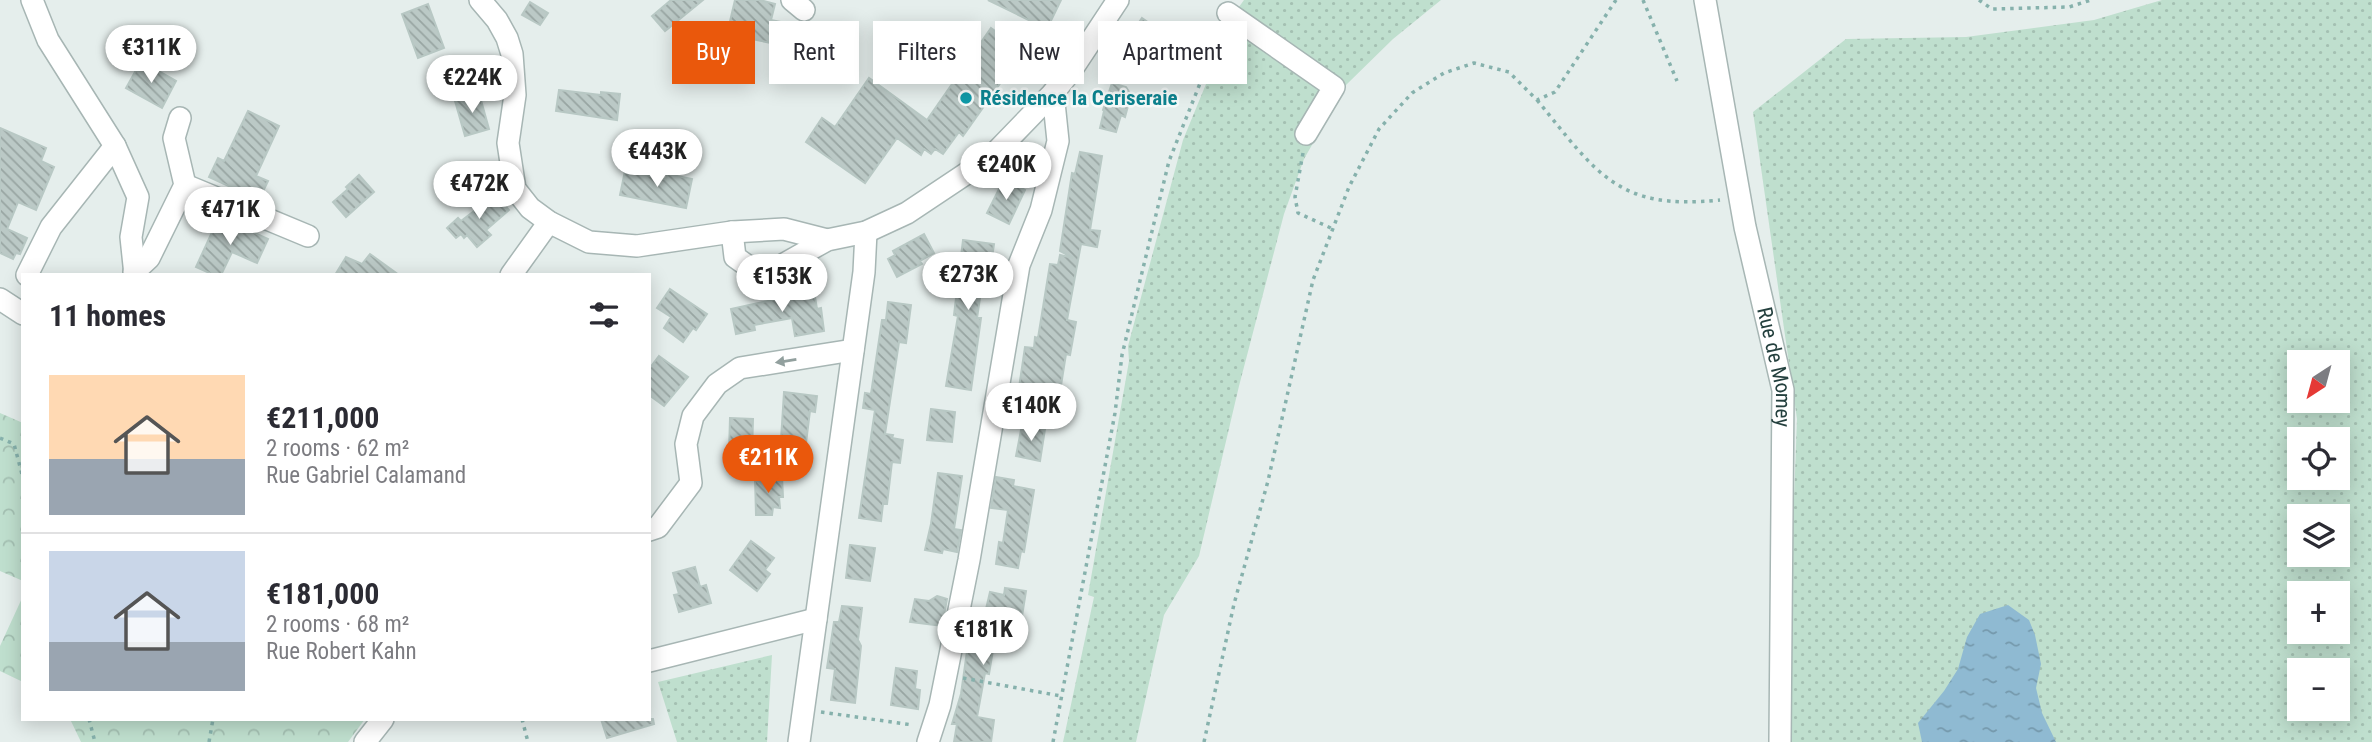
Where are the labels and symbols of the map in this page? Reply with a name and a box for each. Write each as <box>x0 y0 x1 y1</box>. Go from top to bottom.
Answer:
pin: €311K <box>102 25 200 85</box>
pin: €224K <box>423 55 521 115</box>
place label: Résidence la Ceriseraie <box>980 86 1178 110</box>
marker: Résidence la Ceriseraie <box>958 90 974 106</box>
pin: €443K <box>608 130 706 189</box>
pin: €240K <box>957 142 1055 202</box>
pin: €472K <box>430 162 528 221</box>
pin: €471K <box>181 188 279 247</box>
pin: €273K <box>919 252 1017 312</box>
pin: €153K <box>733 254 831 314</box>
street label: Rue de Momey <box>1752 305 1795 427</box>
north arrow <box>2287 350 2350 413</box>
one-way arrow <box>775 356 797 367</box>
pin: €140K <box>982 384 1080 443</box>
pin: €211K <box>719 435 817 495</box>
pin: €181K <box>934 608 1032 667</box>

